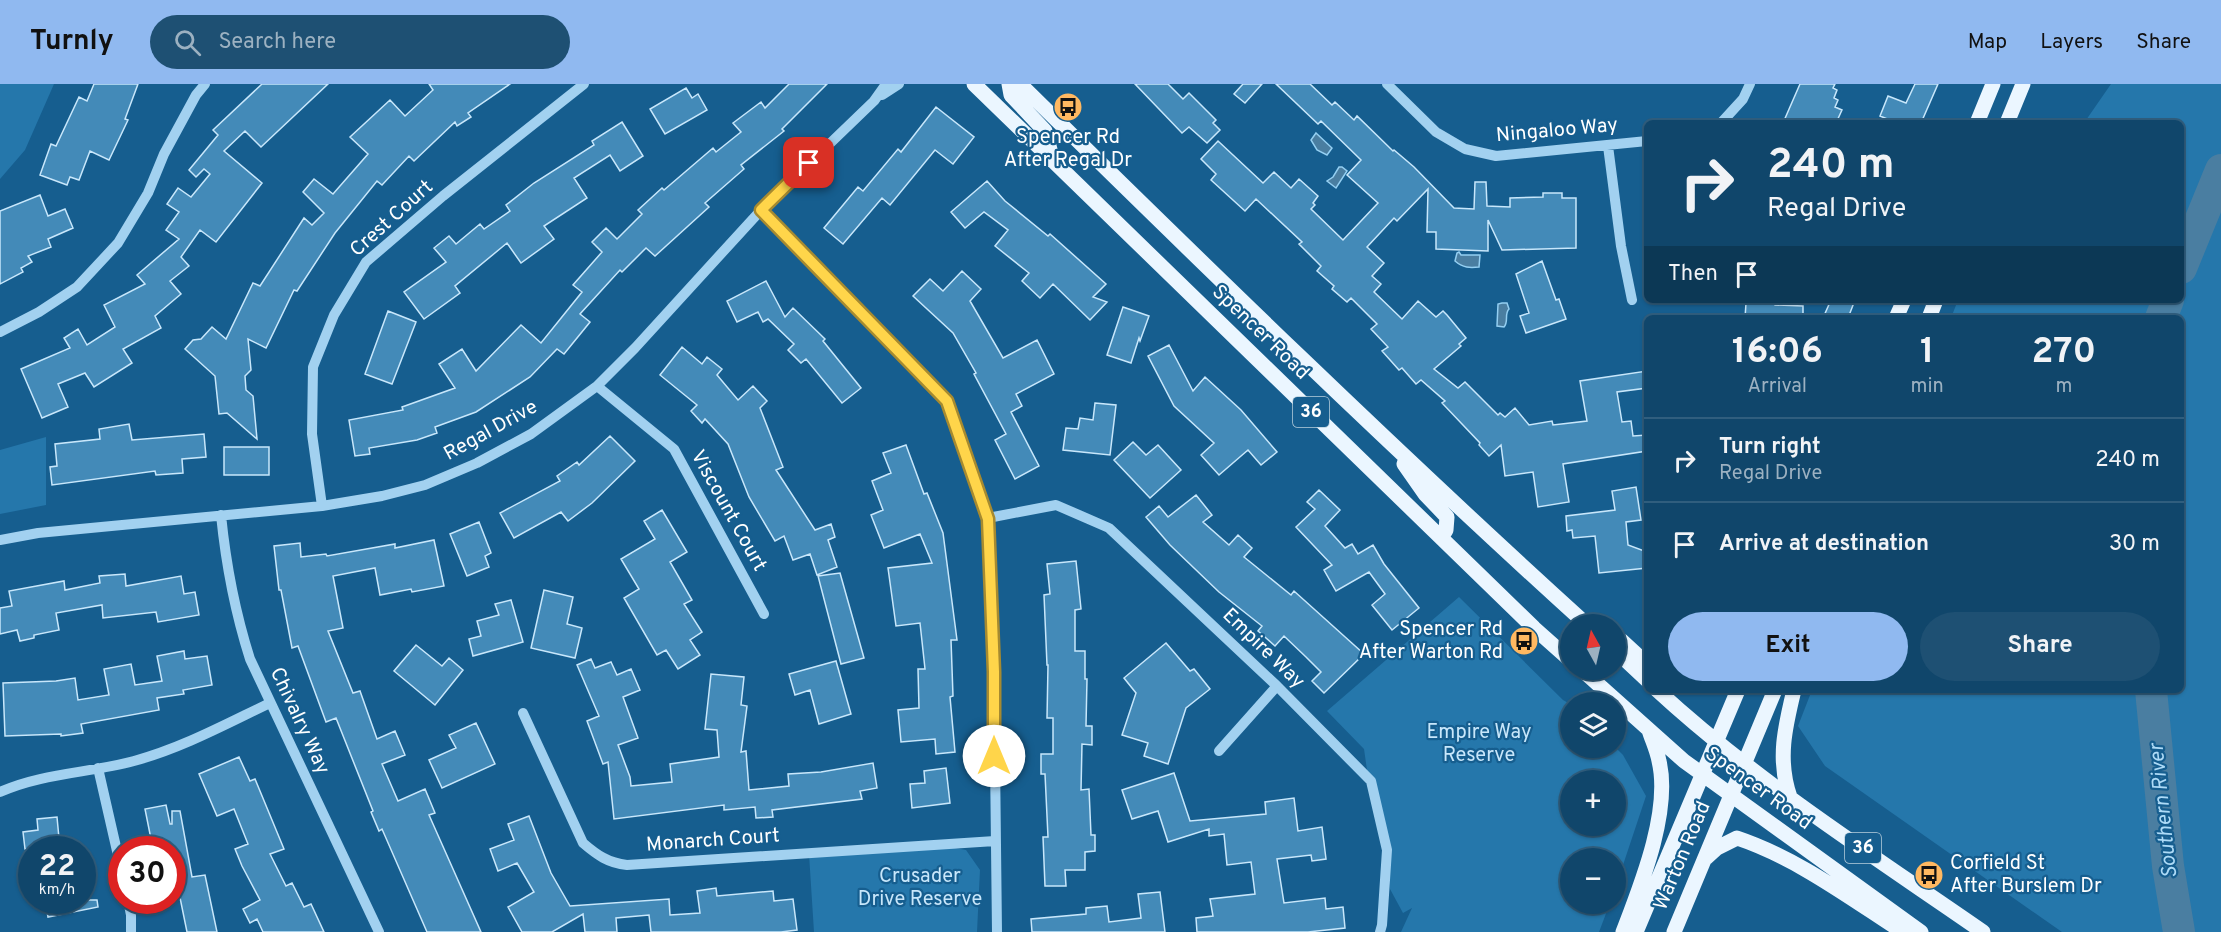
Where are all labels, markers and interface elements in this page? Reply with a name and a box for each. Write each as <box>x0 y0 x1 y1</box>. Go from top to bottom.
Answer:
search box <box>150 15 570 69</box>
text: Turnly <box>30 24 114 60</box>
icon: search <box>171 26 204 59</box>
text: Search here <box>219 29 336 56</box>
text: Map <box>1968 29 2007 56</box>
text: Layers <box>2040 29 2103 56</box>
text: Share <box>2136 29 2191 56</box>
bus stop icon: Spencer Rd After Regal Dr <box>1052 91 1084 123</box>
street label: Ningaloo Way <box>1495 113 1619 149</box>
place label: Spencer Rd After Regal Dr <box>1004 125 1132 174</box>
pin <box>783 137 834 188</box>
text: 240 m <box>1767 140 1895 193</box>
icon: right <box>1668 144 1746 222</box>
icon: arrive <box>792 146 825 179</box>
street label: Crest Court <box>345 175 439 263</box>
text: Regal Drive <box>1767 192 1906 226</box>
icon: arrive <box>1730 258 1763 291</box>
text: Then <box>1668 261 1718 288</box>
street label: Spencer Road <box>1206 280 1314 386</box>
text: 16:06 <box>1732 330 1823 376</box>
text: 1 <box>1920 330 1934 376</box>
text: 270 <box>2032 330 2096 376</box>
text: Arrival <box>1747 374 1807 400</box>
text: min <box>1911 374 1944 400</box>
text: m <box>2055 374 2072 400</box>
street label: Regal Drive <box>440 395 542 467</box>
road number: 36 <box>1293 397 1329 427</box>
text: Turn right <box>1719 434 1821 461</box>
icon: right <box>1668 444 1701 477</box>
street label: Viscount Court <box>684 446 772 576</box>
text: 240 m <box>2095 447 2160 474</box>
text: Regal Drive <box>1719 461 1822 487</box>
icon: arrive <box>1668 528 1701 561</box>
text: Arrive at destination <box>1719 531 1929 558</box>
text: 30 m <box>2109 531 2160 558</box>
street label: Empire Way <box>1216 603 1310 695</box>
button: Exit <box>1668 612 1908 681</box>
button: Share <box>1920 612 2160 681</box>
north arrow <box>1560 614 1626 680</box>
map controls <box>1560 614 1626 914</box>
place label: Spencer Rd After Warton Rd <box>1359 617 1503 666</box>
bus stop icon: Spencer Rd After Warton Rd <box>1508 625 1540 657</box>
street label: Chivalry Way <box>263 663 335 779</box>
button: layers <box>1560 692 1626 758</box>
park label: Empire Way Reserve <box>1426 720 1532 769</box>
position arrow <box>962 724 1026 788</box>
water label: Southern River <box>2143 740 2185 880</box>
street label: Spencer Road <box>1699 741 1817 837</box>
button: + <box>1560 770 1626 836</box>
street label: Warton Road <box>1648 798 1718 914</box>
street label: Monarch Court <box>645 823 781 859</box>
road number: 36 <box>1845 833 1881 863</box>
speed limit sign: 30 <box>108 836 186 914</box>
button: − <box>1560 848 1626 914</box>
text: 22 <box>39 849 75 886</box>
place label: Corfield St After Burslem Dr <box>1950 851 2102 900</box>
bus stop icon: Corfield St After Burslem Dr <box>1913 859 1945 891</box>
park label: Crusader Drive Reserve <box>858 864 982 913</box>
text: km/h <box>39 881 75 900</box>

